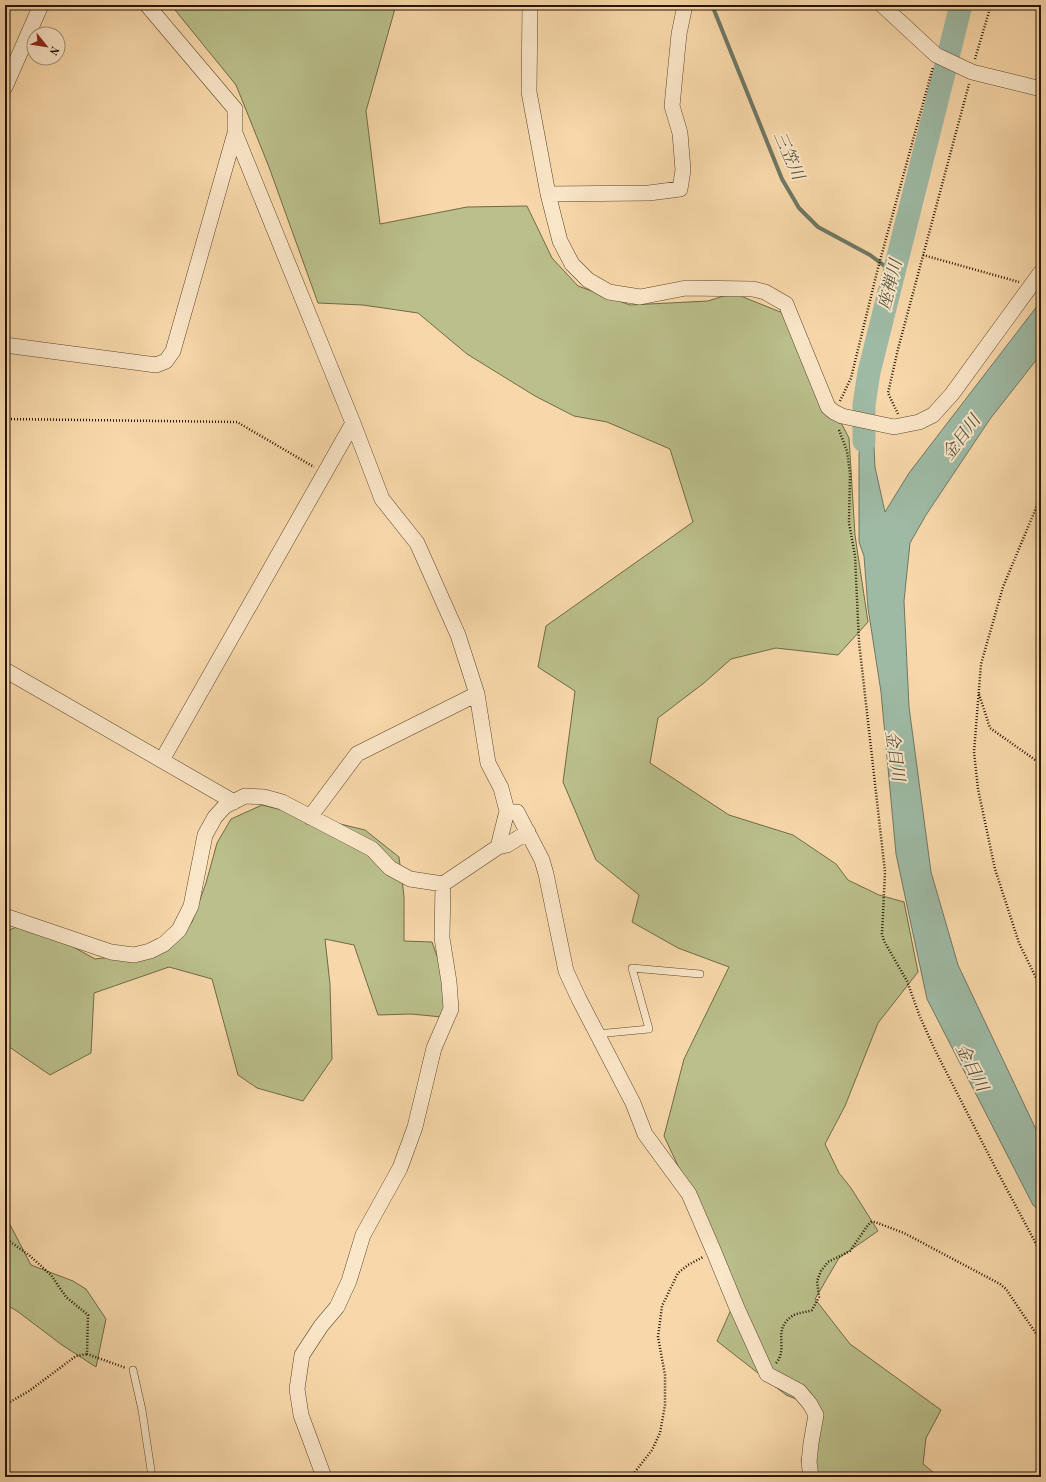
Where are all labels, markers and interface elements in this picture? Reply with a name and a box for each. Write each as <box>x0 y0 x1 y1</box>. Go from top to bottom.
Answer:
north arrow <box>26 26 66 66</box>
text: N <box>46 44 60 57</box>
water label: 三笠川 <box>770 128 809 185</box>
water label: 座禅川 <box>875 256 906 312</box>
water label: 金目川 <box>938 410 985 463</box>
water label: 金目川 <box>882 729 908 784</box>
water label: 金目川 <box>952 1041 993 1096</box>

